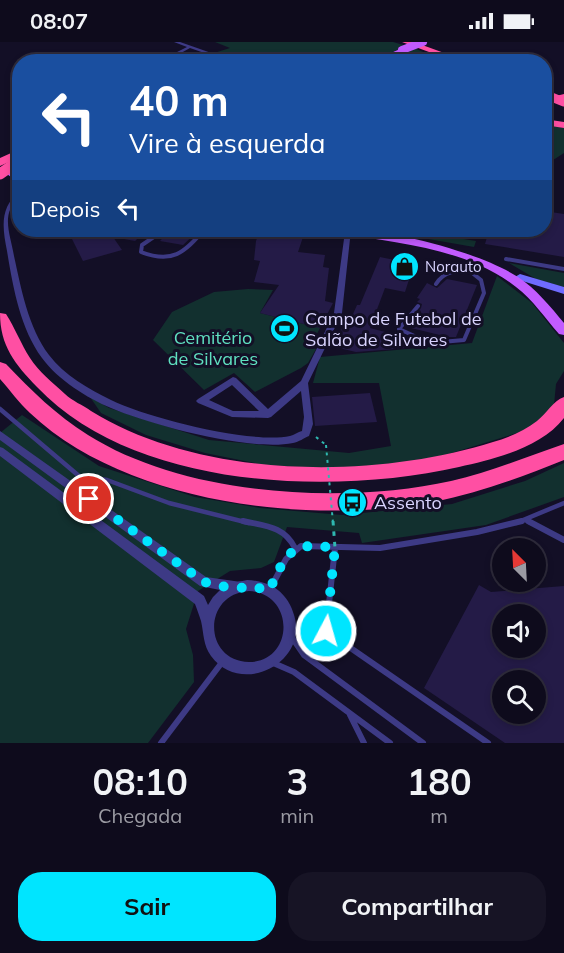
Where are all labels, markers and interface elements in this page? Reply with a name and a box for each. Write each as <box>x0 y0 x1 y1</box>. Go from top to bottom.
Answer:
text: 08:07 <box>30 7 88 35</box>
text: 40 m <box>129 74 229 127</box>
icon: left <box>30 78 108 156</box>
text: Vire à esquerda <box>129 126 325 160</box>
icon: left <box>112 192 145 225</box>
text: Depois <box>30 195 100 223</box>
shop icon: Norauto <box>388 251 420 283</box>
place label: Norauto <box>425 257 482 276</box>
place label: Campo de Futebol de Salão de Silvares <box>305 307 482 351</box>
sports icon: Campo de Futebol de Salão de Silvares <box>268 313 300 345</box>
park label: Cemitério de Silvares <box>168 326 258 370</box>
pin <box>63 473 114 524</box>
icon: arrive <box>72 482 105 515</box>
bus stop icon: Assento <box>337 487 369 519</box>
place label: Assento <box>374 491 442 514</box>
north arrow <box>492 538 546 592</box>
map controls <box>492 538 546 724</box>
position arrow <box>294 599 358 663</box>
button: sound <box>492 604 546 658</box>
button: search <box>492 670 546 724</box>
text: 08:10 <box>92 759 188 804</box>
text: 3 <box>286 759 308 804</box>
text: 180 <box>407 759 472 804</box>
text: Chegada <box>98 803 182 828</box>
text: min <box>280 803 314 828</box>
text: m <box>430 803 448 828</box>
button: Sair <box>18 872 276 941</box>
button: Compartilhar <box>288 872 546 941</box>

